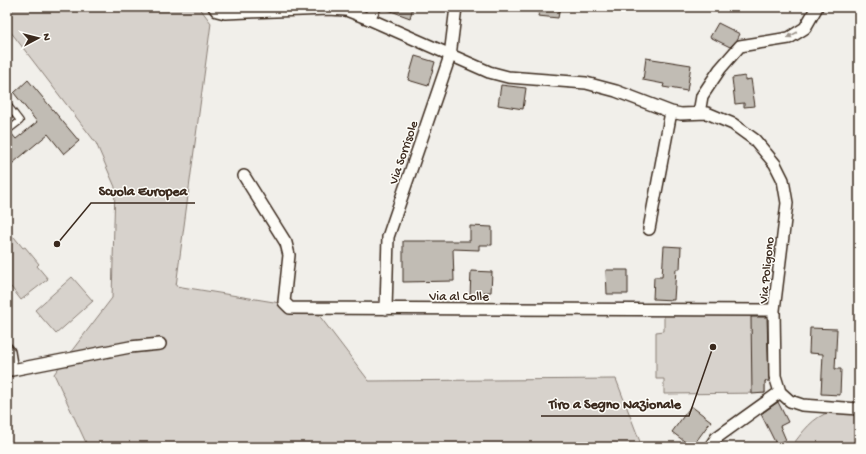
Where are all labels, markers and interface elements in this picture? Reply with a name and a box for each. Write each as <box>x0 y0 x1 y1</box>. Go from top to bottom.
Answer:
north arrow <box>18 18 58 58</box>
one-way arrow <box>786 32 798 39</box>
text: N <box>40 33 52 41</box>
street label: Via Sorrisole <box>386 119 422 188</box>
callout: Scuola Europea <box>91 177 195 203</box>
text: Scuola Europea <box>99 184 189 201</box>
street label: Via Poligono <box>756 236 778 305</box>
street label: Via al Colle <box>428 290 489 305</box>
callout: Tiro a Segno Nazionale <box>541 390 689 416</box>
text: Tiro a Segno Nazionale <box>548 397 682 414</box>

